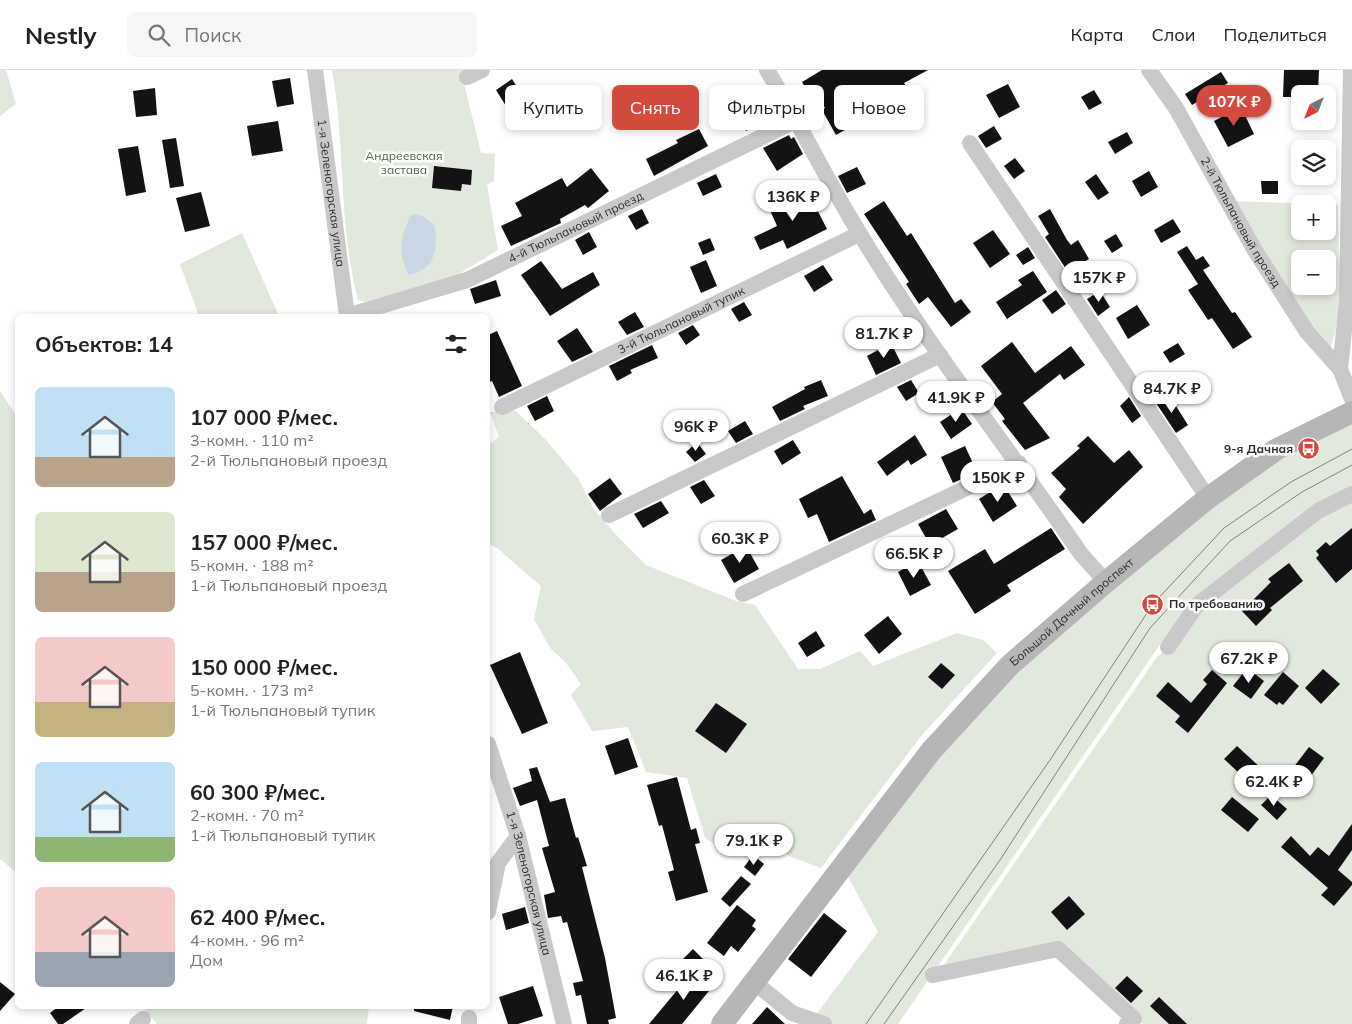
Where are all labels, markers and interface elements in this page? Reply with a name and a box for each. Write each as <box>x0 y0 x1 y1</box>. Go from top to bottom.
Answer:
search box <box>127 12 477 57</box>
text: Nestly <box>25 20 97 50</box>
icon: search <box>145 21 173 49</box>
text: Поиск <box>185 23 241 47</box>
text: Карта <box>1071 23 1123 46</box>
text: Слои <box>1151 23 1196 46</box>
text: Поделиться <box>1224 23 1327 46</box>
chip: Купить <box>505 85 602 130</box>
chip: Снять <box>612 85 699 130</box>
chip: Фильтры <box>709 85 824 130</box>
chip: Новое <box>834 85 924 130</box>
pin: 107K ₽ <box>1193 85 1275 127</box>
north arrow <box>1291 85 1336 130</box>
map controls <box>1291 85 1336 295</box>
text: 107K ₽ <box>1207 91 1261 111</box>
street label: 1-я Зеленогорская улица <box>314 118 349 268</box>
button: layers <box>1291 140 1336 185</box>
park label: Андреевская застава <box>365 148 443 177</box>
street label: 2-й Тюльпановый проезд <box>1198 154 1285 290</box>
pin: 136K ₽ <box>752 180 834 222</box>
text: 136K ₽ <box>766 186 820 206</box>
street label: 4-й Тюльпановый проезд <box>505 188 645 266</box>
button: + <box>1291 195 1336 240</box>
button: − <box>1291 250 1336 295</box>
pin: 157K ₽ <box>1058 260 1140 303</box>
text: 157K ₽ <box>1072 267 1126 287</box>
street label: 3-й Тюльпановый тупик <box>615 282 747 357</box>
pin: 81.7K ₽ <box>838 316 930 359</box>
text: 81.7K ₽ <box>855 323 913 343</box>
icon: filters <box>442 330 470 358</box>
text: Объектов: 14 <box>35 331 173 357</box>
pin: 84.7K ₽ <box>1126 372 1218 414</box>
text: 84.7K ₽ <box>1143 378 1201 398</box>
pin: 41.9K ₽ <box>910 380 1002 423</box>
text: 41.9K ₽ <box>927 387 985 407</box>
text: 107 000 ₽/мес. <box>190 404 338 430</box>
icon: home <box>75 407 135 467</box>
pin: 96K ₽ <box>661 410 731 452</box>
text: 96K ₽ <box>674 416 718 436</box>
text: 3-комн. · 110 m² <box>190 430 314 450</box>
bus stop icon: 9-я Дачная <box>1297 437 1321 461</box>
place label: 9-я Дачная <box>1224 441 1293 456</box>
text: 2-й Тюльпановый проезд <box>190 450 387 470</box>
pin: 150K ₽ <box>957 460 1039 503</box>
text: 150K ₽ <box>971 467 1025 487</box>
pin: 60.3K ₽ <box>694 522 786 564</box>
text: 60.3K ₽ <box>711 528 769 548</box>
text: 157 000 ₽/мес. <box>190 529 338 555</box>
icon: home <box>75 532 135 592</box>
pin: 66.5K ₽ <box>868 536 960 579</box>
text: 66.5K ₽ <box>885 543 943 563</box>
street label: Большой Дачный проспект <box>1006 554 1137 669</box>
text: 5-комн. · 188 m² <box>190 555 314 575</box>
text: 1-й Тюльпановый проезд <box>190 575 387 595</box>
bus stop icon: По требованию <box>1141 592 1165 616</box>
place label: По требованию <box>1169 596 1263 611</box>
pin: 67.2K ₽ <box>1203 642 1295 684</box>
text: 67.2K ₽ <box>1220 648 1278 668</box>
text: 150 000 ₽/мес. <box>190 654 338 680</box>
icon: home <box>75 657 135 717</box>
text: 5-комн. · 173 m² <box>190 680 314 700</box>
text: 1-й Тюльпановый тупик <box>190 700 375 720</box>
pin: 62.4K ₽ <box>1228 764 1320 807</box>
text: 62.4K ₽ <box>1245 771 1303 791</box>
text: 60 300 ₽/мес. <box>190 779 325 805</box>
icon: home <box>75 782 135 842</box>
text: 2-комн. · 70 m² <box>190 805 304 825</box>
street label: 1-я Зеленогорская улица <box>503 809 555 957</box>
pin: 79.1K ₽ <box>708 824 800 866</box>
text: 1-й Тюльпановый тупик <box>190 825 375 845</box>
text: 79.1K ₽ <box>725 830 783 850</box>
text: 62 400 ₽/мес. <box>190 904 325 930</box>
icon: home <box>75 907 135 967</box>
text: 4-комн. · 96 m² <box>190 930 304 950</box>
text: Дом <box>190 950 223 970</box>
pin: 46.1K ₽ <box>638 958 730 1001</box>
text: 46.1K ₽ <box>655 965 713 985</box>

